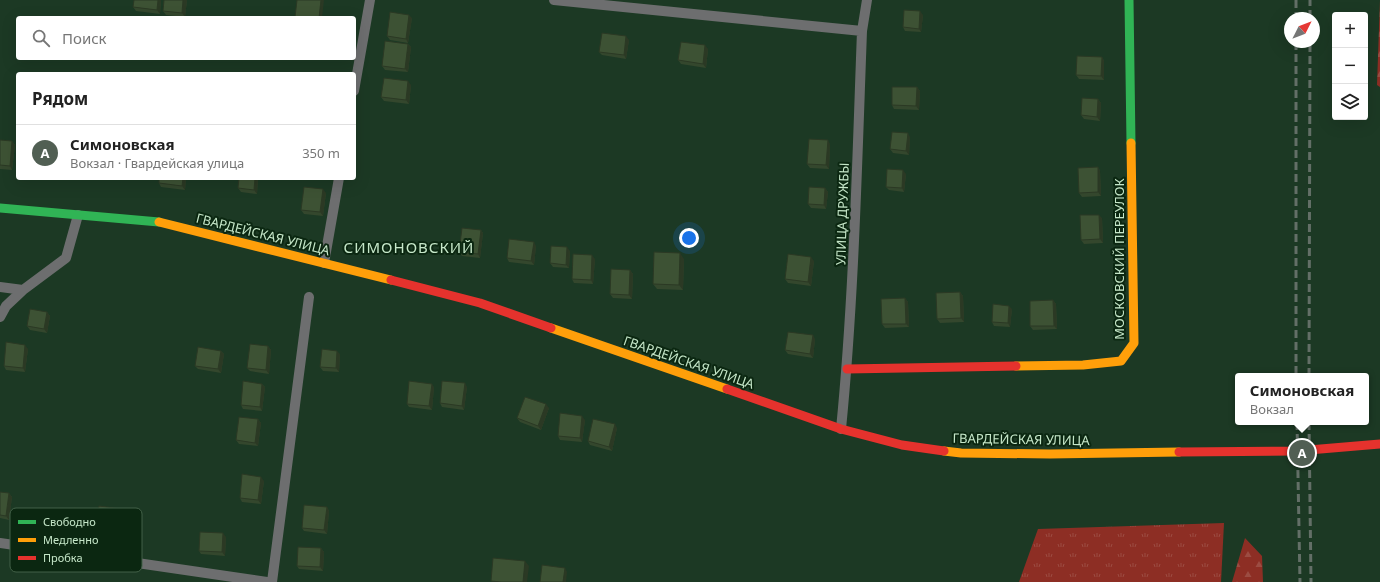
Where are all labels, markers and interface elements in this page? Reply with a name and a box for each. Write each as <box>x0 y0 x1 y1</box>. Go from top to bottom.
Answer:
north arrow <box>1284 12 1320 48</box>
map controls <box>1332 12 1368 120</box>
button: + <box>1332 12 1368 48</box>
search box <box>16 16 356 60</box>
icon: search <box>30 27 52 49</box>
text: Поиск <box>62 28 107 48</box>
button: − <box>1332 48 1368 84</box>
button: layers <box>1332 84 1368 120</box>
text: Рядом <box>32 87 88 110</box>
text: Симоновская <box>70 134 175 154</box>
text: A <box>41 144 50 162</box>
text: 350 m <box>302 144 340 162</box>
text: Вокзал · Гвардейская улица <box>70 154 244 172</box>
street label: УЛИЦА ДРУЖБЫ <box>831 162 853 266</box>
street label: МОСКОВСКИЙ ПЕРЕУЛОК <box>1110 178 1128 340</box>
street label: ГВАРДЕЙСКАЯ УЛИЦА <box>194 209 332 259</box>
your location <box>679 228 699 248</box>
district label: СИМОНОВСКИЙ <box>344 237 474 257</box>
street label: ГВАРДЕЙСКАЯ УЛИЦА <box>621 331 757 393</box>
popup <box>1235 373 1369 425</box>
text: Симоновская <box>1250 380 1354 400</box>
text: Вокзал <box>1250 400 1294 418</box>
street label: ГВАРДЕЙСКАЯ УЛИЦА <box>952 429 1090 449</box>
pin: A <box>1289 438 1315 468</box>
legend <box>10 508 142 572</box>
text: Свободно <box>43 514 96 529</box>
text: Медленно <box>43 532 98 547</box>
text: Пробка <box>43 550 83 565</box>

